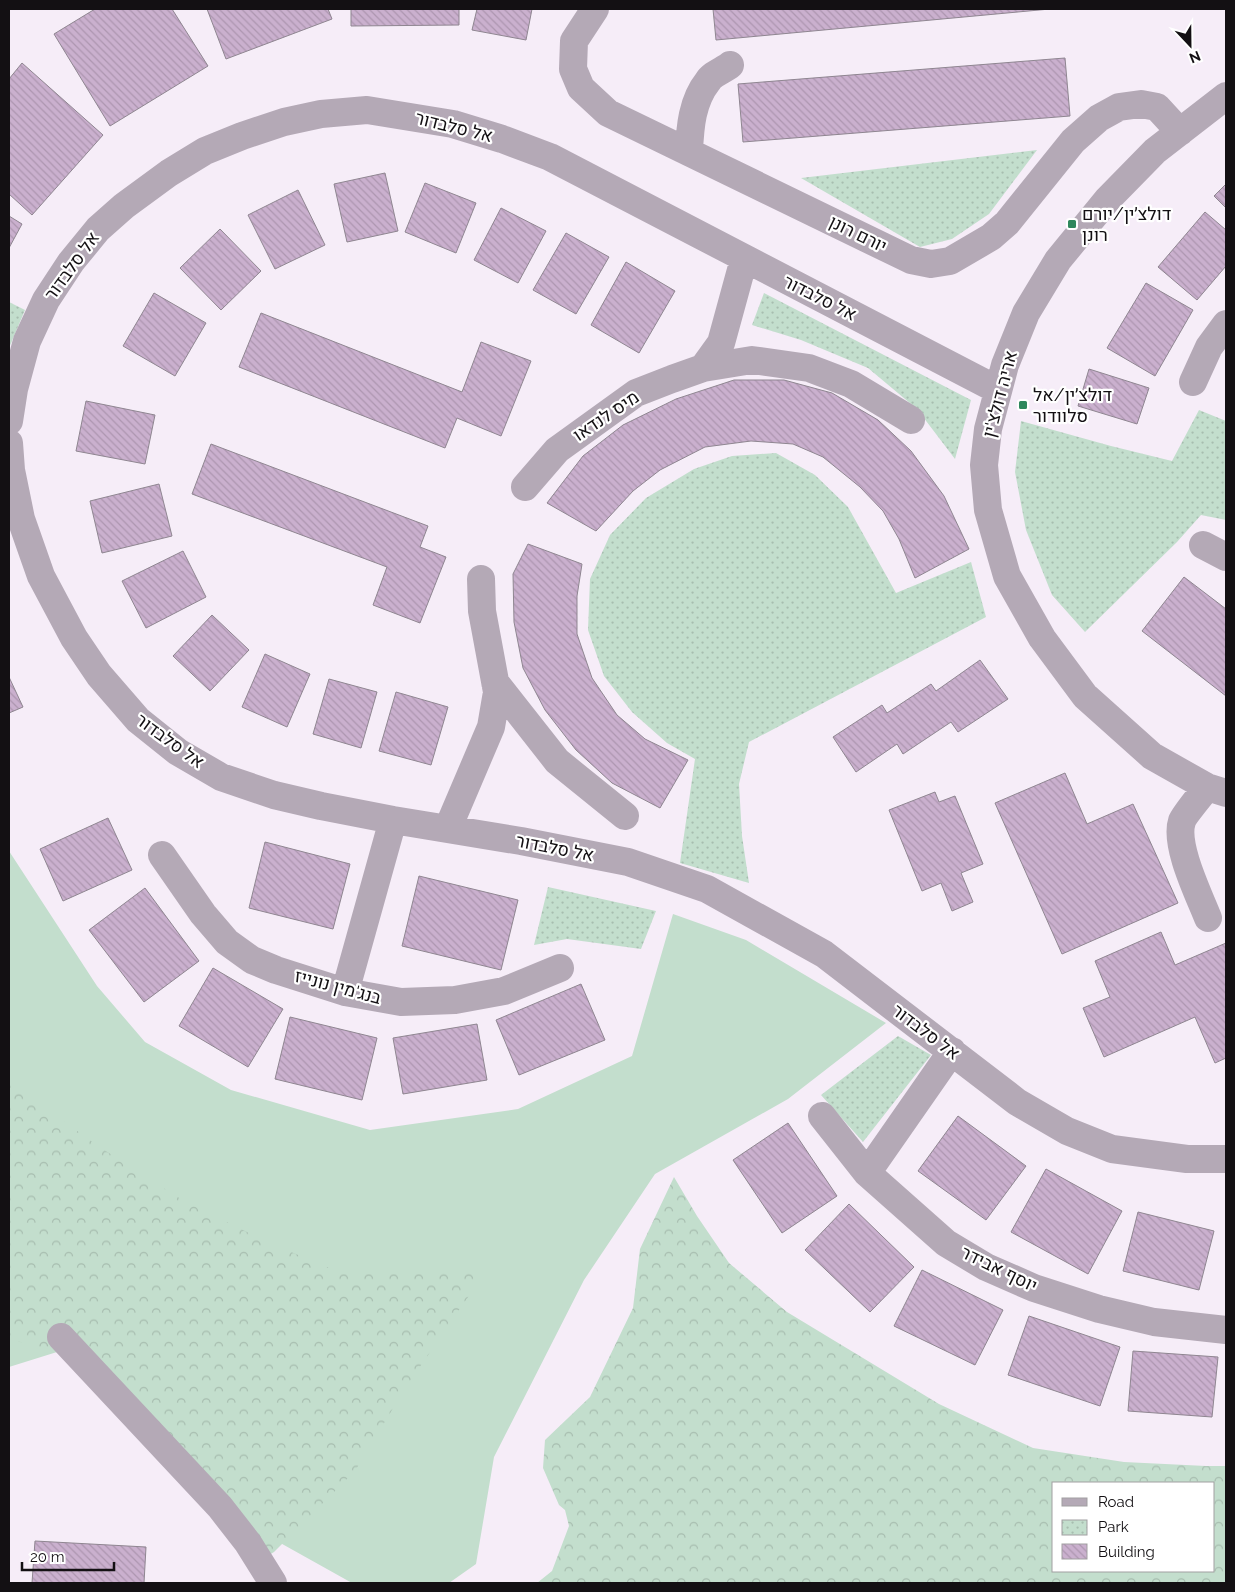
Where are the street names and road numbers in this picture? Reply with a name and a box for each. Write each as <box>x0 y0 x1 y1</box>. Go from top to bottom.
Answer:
street label: אל סלבדור <box>413 107 495 146</box>
street label: יורם רונן <box>826 211 890 256</box>
street label: אל סלבדור <box>40 228 103 304</box>
street label: אל סלבדור <box>780 270 860 325</box>
street label: אריה דולצ'ין <box>978 348 1021 440</box>
street label: מיס לנדאו <box>569 386 643 445</box>
street label: אל סלבדור <box>132 709 208 772</box>
street label: אל סלבדור <box>514 830 596 865</box>
street label: בנג'מין נונייז <box>293 965 384 1008</box>
street label: אל סלבדור <box>888 999 964 1064</box>
street label: יוסף אבידר <box>958 1241 1041 1296</box>

